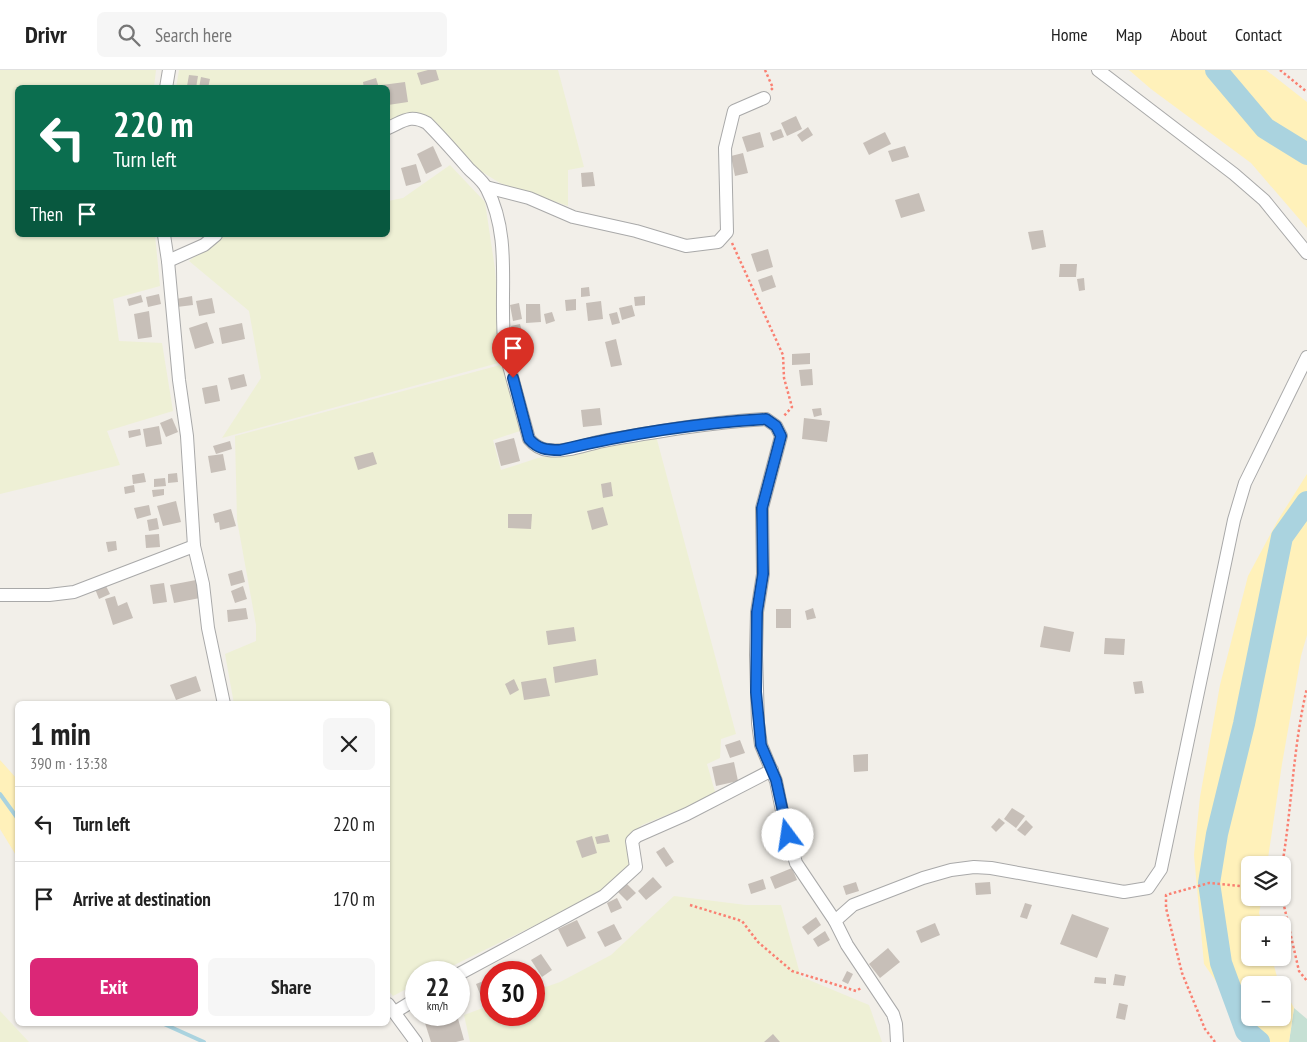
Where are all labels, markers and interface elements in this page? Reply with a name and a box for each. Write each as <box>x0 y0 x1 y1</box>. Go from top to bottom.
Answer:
search box <box>97 12 447 57</box>
text: Drivr <box>25 19 67 50</box>
icon: search <box>115 21 143 49</box>
text: Search here <box>155 23 232 47</box>
text: Home <box>1051 23 1088 46</box>
text: Map <box>1116 23 1142 46</box>
text: About <box>1170 23 1207 46</box>
text: Contact <box>1235 23 1282 46</box>
text: 220 m <box>113 101 194 147</box>
icon: left <box>30 105 95 170</box>
text: Turn left <box>113 145 177 173</box>
icon: arrive <box>73 200 101 228</box>
text: Then <box>30 202 63 226</box>
pin <box>492 327 534 378</box>
icon: arrive <box>499 334 527 362</box>
text: 1 min <box>30 714 91 753</box>
button: close <box>323 718 375 770</box>
text: 390 m · 13:38 <box>30 753 108 773</box>
position arrow <box>761 808 813 860</box>
icon: left <box>30 810 58 838</box>
text: Turn left <box>73 812 130 836</box>
text: 220 m <box>333 812 375 836</box>
map controls <box>1241 856 1291 1026</box>
button: layers <box>1241 856 1291 906</box>
icon: arrive <box>30 885 58 913</box>
text: Arrive at destination <box>73 887 211 911</box>
text: 170 m <box>333 887 375 911</box>
button: + <box>1241 916 1291 966</box>
button: Exit <box>30 958 198 1016</box>
button: Share <box>208 958 375 1016</box>
speed limit sign: 30 <box>480 961 545 1026</box>
text: 22 <box>426 971 449 1003</box>
button: − <box>1241 976 1291 1026</box>
text: km/h <box>427 998 448 1013</box>

